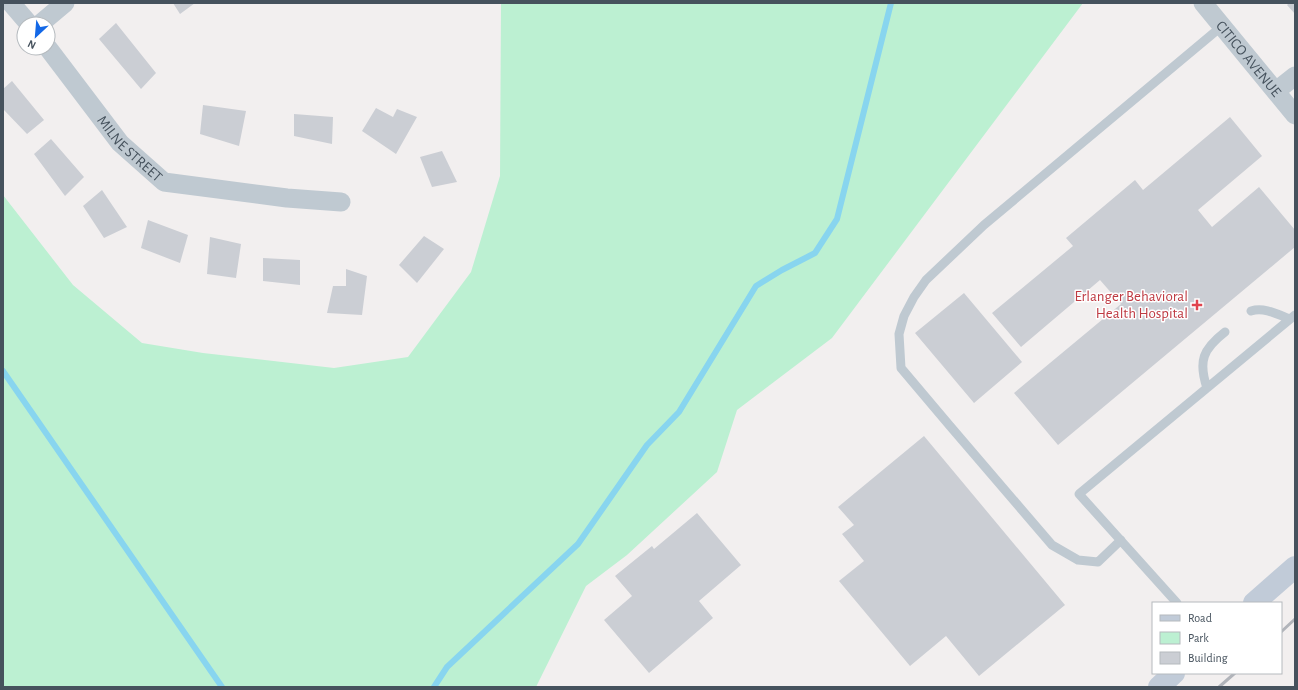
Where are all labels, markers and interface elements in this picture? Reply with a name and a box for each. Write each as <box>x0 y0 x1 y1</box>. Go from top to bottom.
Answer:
north arrow <box>16 16 56 56</box>
street label: CITICO AVENUE <box>1213 18 1284 100</box>
text: N <box>26 38 38 51</box>
street label: MILNE STREET <box>94 113 166 185</box>
place label: Erlanger Behavioral Health Hospital <box>1074 289 1188 321</box>
marker: Erlanger Behavioral Health Hospital <box>1191 299 1203 311</box>
legend <box>1152 602 1282 674</box>
text: Road <box>1188 612 1212 624</box>
text: Park <box>1188 632 1209 644</box>
text: Building <box>1188 652 1228 664</box>

